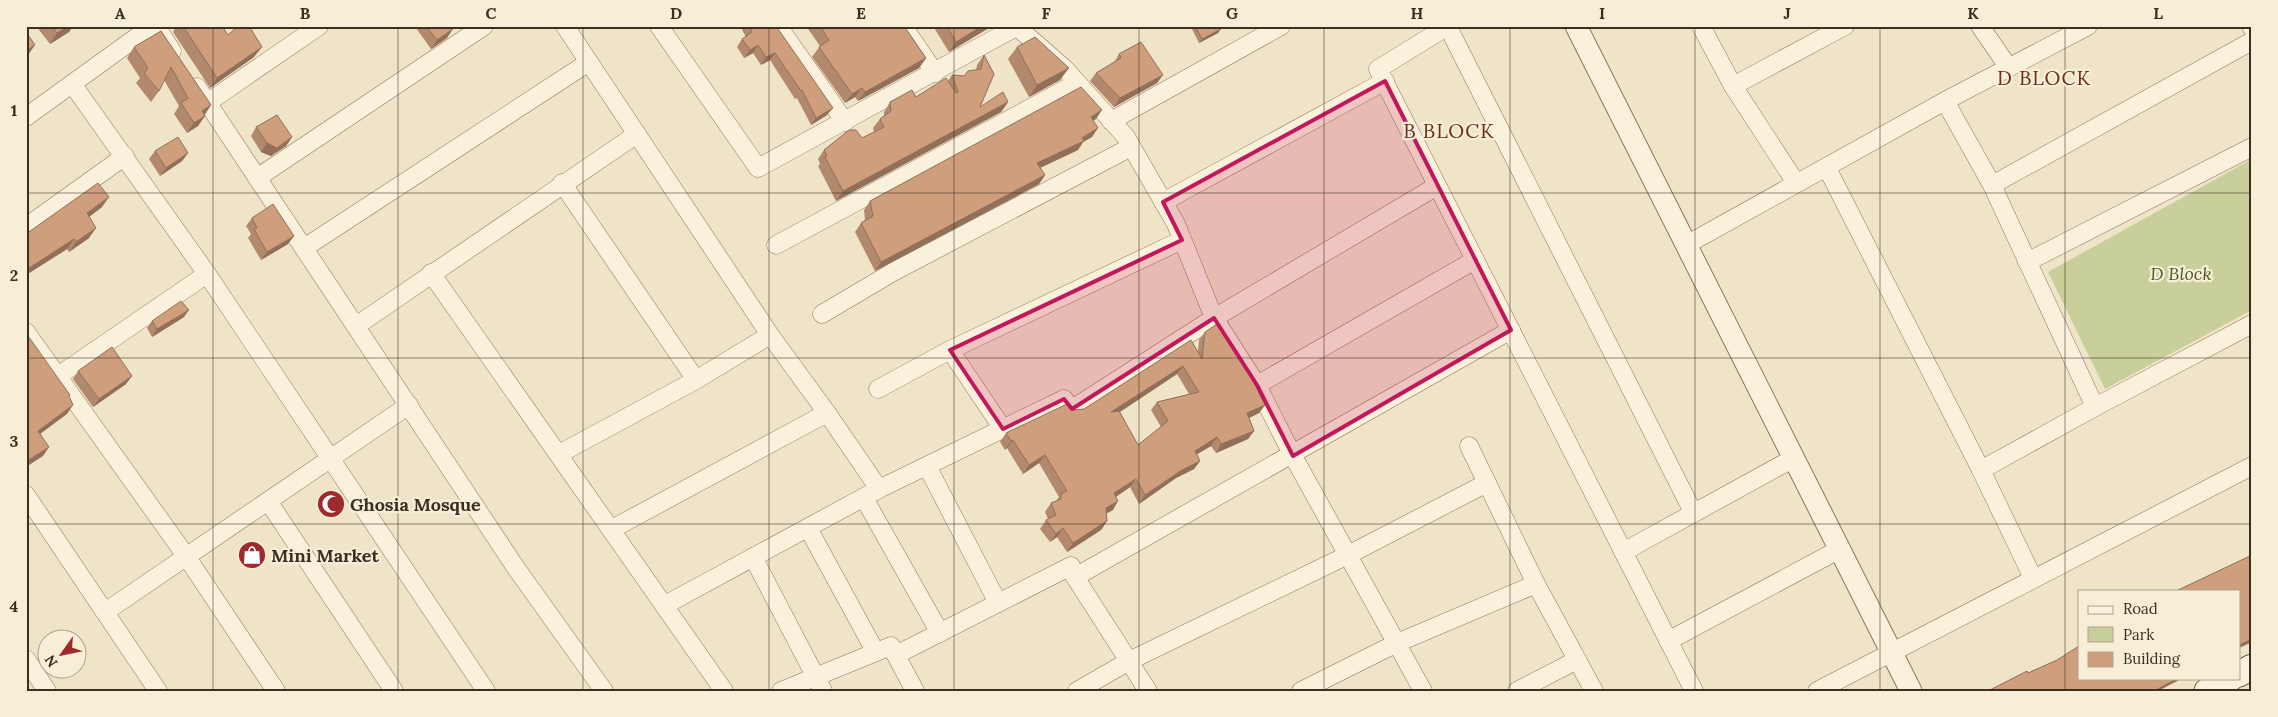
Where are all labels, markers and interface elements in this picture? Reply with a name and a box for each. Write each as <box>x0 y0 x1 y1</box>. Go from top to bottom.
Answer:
text: A <box>115 3 126 23</box>
text: B <box>300 3 311 23</box>
text: C <box>485 3 497 23</box>
text: D <box>670 3 682 23</box>
text: E <box>856 3 866 23</box>
text: F <box>1041 3 1051 23</box>
text: G <box>1226 3 1238 23</box>
text: H <box>1411 3 1424 23</box>
text: I <box>1599 3 1605 23</box>
text: J <box>1783 3 1791 23</box>
text: K <box>1967 3 1979 23</box>
text: L <box>2153 3 2163 23</box>
district label: D BLOCK <box>1997 65 2091 90</box>
text: 1 <box>11 100 17 120</box>
district label: B BLOCK <box>1403 118 1495 143</box>
park label: D Block <box>2150 262 2212 285</box>
text: 2 <box>10 265 18 285</box>
text: 3 <box>10 431 19 451</box>
mosque icon: Ghosia Mosque <box>316 489 346 519</box>
place label: Ghosia Mosque <box>350 493 481 516</box>
shop icon: Mini Market <box>237 540 267 570</box>
place label: Mini Market <box>271 544 380 567</box>
legend <box>2078 590 2240 680</box>
text: 4 <box>10 596 19 616</box>
text: Road <box>2123 599 2158 618</box>
text: Park <box>2123 625 2154 644</box>
north arrow <box>38 630 88 680</box>
text: Building <box>2123 649 2181 668</box>
text: N <box>41 651 62 671</box>

